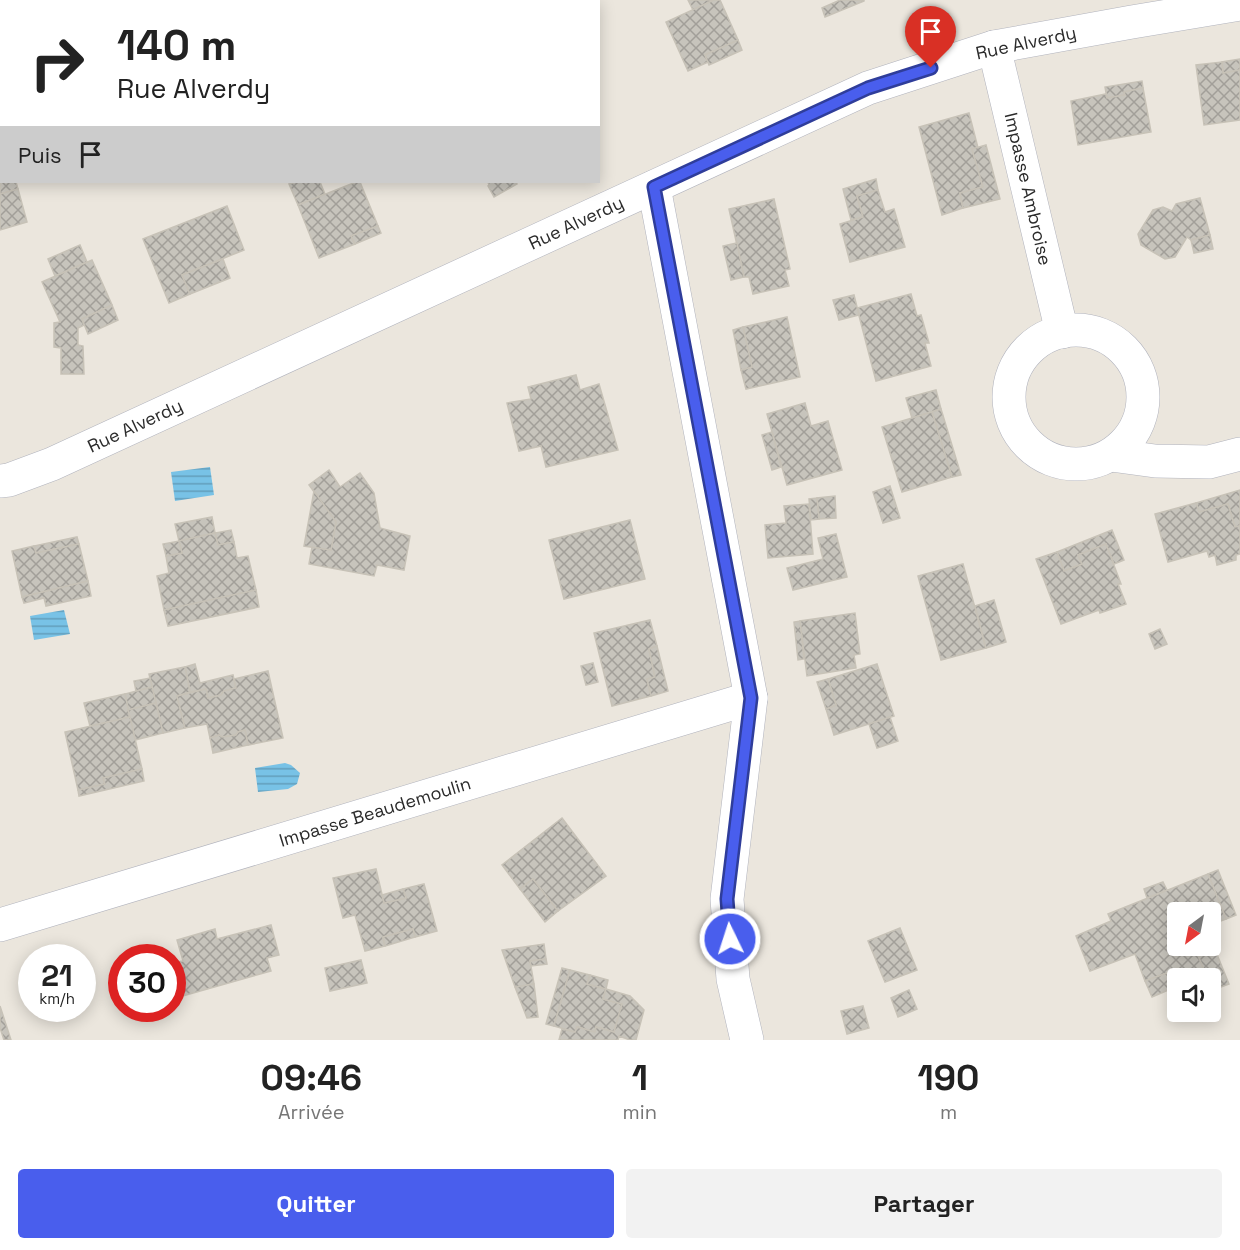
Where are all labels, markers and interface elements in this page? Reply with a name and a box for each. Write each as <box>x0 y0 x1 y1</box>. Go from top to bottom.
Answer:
pin <box>905 6 956 68</box>
icon: arrive <box>914 15 947 48</box>
text: 140 m <box>117 19 236 72</box>
street label: Rue Alverdy <box>974 21 1078 64</box>
icon: right <box>18 24 96 102</box>
text: Rue Alverdy <box>117 71 270 106</box>
street label: Impasse Ambroise <box>1000 110 1057 268</box>
icon: arrive <box>74 138 107 171</box>
text: Puis <box>18 141 62 169</box>
street label: Rue Alverdy <box>525 191 627 255</box>
street label: Rue Alverdy <box>84 394 186 458</box>
street label: Impasse Beaudemoulin <box>276 771 474 852</box>
north arrow <box>1167 902 1221 956</box>
map controls <box>1167 902 1221 1022</box>
position arrow <box>698 907 762 971</box>
speed limit sign: 30 <box>108 944 186 1022</box>
text: 21 <box>41 956 73 995</box>
button: sound <box>1167 968 1221 1022</box>
text: km/h <box>39 989 75 1008</box>
text: 09:46 <box>261 1055 362 1101</box>
text: 1 <box>632 1055 648 1101</box>
text: 190 <box>918 1055 979 1101</box>
text: Arrivée <box>278 1099 345 1125</box>
text: min <box>623 1099 657 1125</box>
text: m <box>940 1099 957 1125</box>
button: Quitter <box>18 1169 614 1238</box>
button: Partager <box>626 1169 1222 1238</box>

